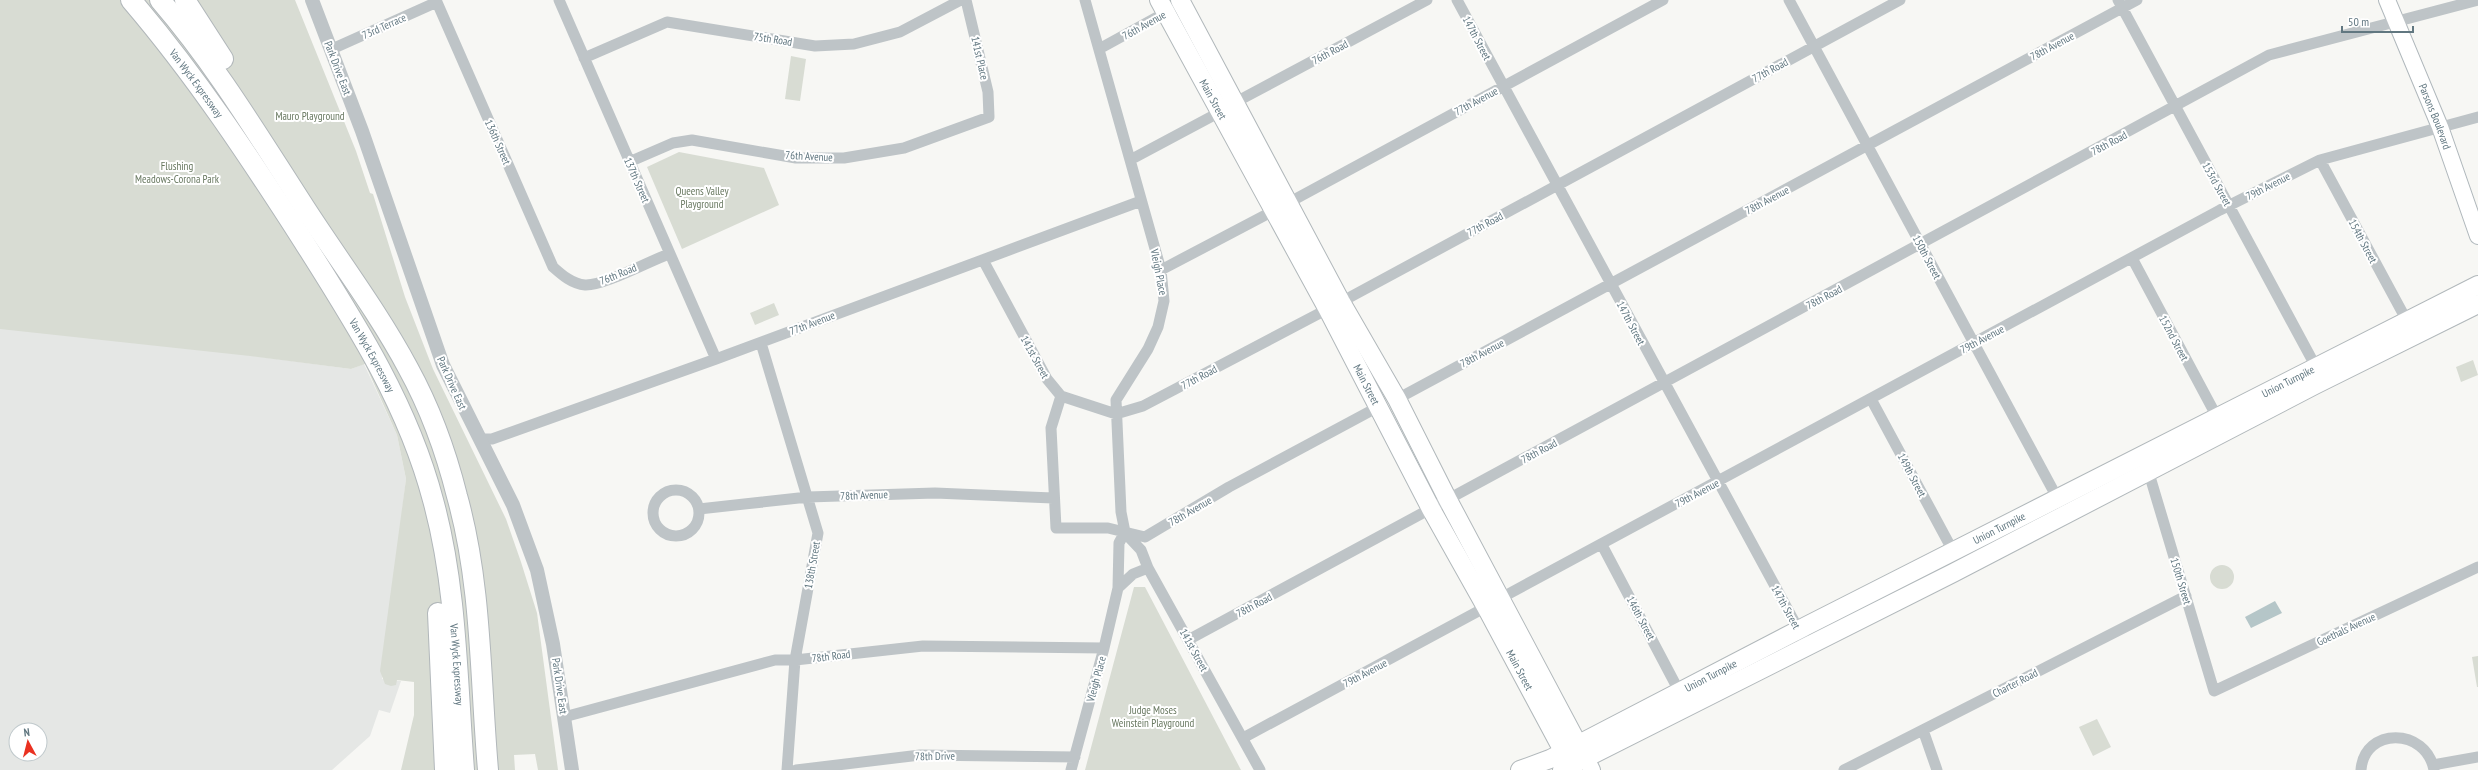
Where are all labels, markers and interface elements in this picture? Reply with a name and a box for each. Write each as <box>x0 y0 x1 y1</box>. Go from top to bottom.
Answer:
street label: 76th Avenue <box>1120 7 1169 43</box>
scale bar <box>2342 8 2413 34</box>
street label: 73rd Terrace <box>360 10 409 42</box>
street label: 147th Street <box>1460 14 1494 62</box>
text: 50 m <box>2348 14 2369 29</box>
street label: 78th Avenue <box>2028 28 2077 63</box>
street label: 75th Road <box>753 29 794 49</box>
street label: 141st Place <box>968 35 992 82</box>
street label: 76th Road <box>1310 37 1351 67</box>
street label: Park Drive East <box>321 39 355 97</box>
street label: Van Wyck Expressway <box>166 45 227 121</box>
street label: 77th Road <box>1750 55 1791 85</box>
street label: Main Street <box>1196 77 1230 122</box>
street label: Parsons Boulevard <box>2416 81 2454 151</box>
street label: 77th Avenue <box>1452 83 1501 118</box>
park label: Mauro Playground <box>275 109 345 123</box>
street label: 136th Street <box>482 117 514 167</box>
street label: 78th Road <box>2089 128 2130 158</box>
street label: 76th Avenue <box>785 148 834 164</box>
street label: 137th Street <box>621 155 653 205</box>
park label: Flushing Meadows-Corona Park <box>135 159 220 186</box>
street label: 153rd Street <box>2199 160 2235 208</box>
street label: 79th Avenue <box>2244 169 2293 203</box>
street label: 78th Avenue <box>1743 182 1792 217</box>
park label: Queens Valley Playground <box>675 184 729 211</box>
street label: 77th Road <box>1465 209 1506 239</box>
street label: 154th Street <box>2346 217 2380 265</box>
street label: 150th Street <box>1910 233 1944 281</box>
street label: Vleigh Place <box>1147 247 1170 297</box>
street label: 76th Road <box>597 260 639 288</box>
street label: 78th Road <box>1804 282 1845 312</box>
street label: 147th Street <box>1614 299 1648 347</box>
street label: 77th Avenue <box>787 308 837 338</box>
street label: 152nd Street <box>2156 313 2192 363</box>
street label: Van Wyck Expressway <box>346 315 398 395</box>
street label: 79th Avenue <box>1958 321 2007 356</box>
street label: 141st Street <box>1018 333 1052 381</box>
street label: 78th Avenue <box>1458 335 1507 370</box>
street label: Park Drive East <box>434 354 470 412</box>
street label: 77th Road <box>1179 362 1220 392</box>
street label: Main Street <box>1350 362 1383 407</box>
street label: Union Turnpike <box>2259 362 2317 401</box>
street label: 78th Road <box>1519 436 1560 466</box>
street label: 149th Street <box>1895 451 1929 499</box>
street label: 79th Avenue <box>1673 475 1722 510</box>
street label: 78th Avenue <box>840 487 888 503</box>
street label: 78th Avenue <box>1166 493 1215 529</box>
street label: Union Turnpike <box>1970 509 2028 547</box>
street label: 138th Street <box>801 540 823 590</box>
street label: 150th Street <box>2167 556 2195 606</box>
street label: 147th Street <box>1768 583 1804 631</box>
street label: 78th Road <box>1234 590 1275 620</box>
street label: 146th Street <box>1624 594 1658 642</box>
street label: Goethals Avenue <box>2314 609 2378 649</box>
street label: Van Wyck Expressway <box>447 622 467 707</box>
street label: 141st Street <box>1177 626 1211 674</box>
street label: 78th Road <box>811 647 851 665</box>
street label: Main Street <box>1503 647 1536 693</box>
street label: Vleigh Place <box>1083 654 1109 704</box>
street label: 79th Avenue <box>1341 655 1390 690</box>
street label: Union Turnpike <box>1682 656 1740 695</box>
street label: Park Drive East <box>549 657 571 715</box>
street label: Charter Road <box>1990 666 2040 700</box>
park label: Judge Moses Weinstein Playground <box>1112 703 1194 730</box>
north arrow <box>8 722 48 762</box>
text: N <box>23 725 31 739</box>
street label: 78th Drive <box>915 749 956 763</box>

